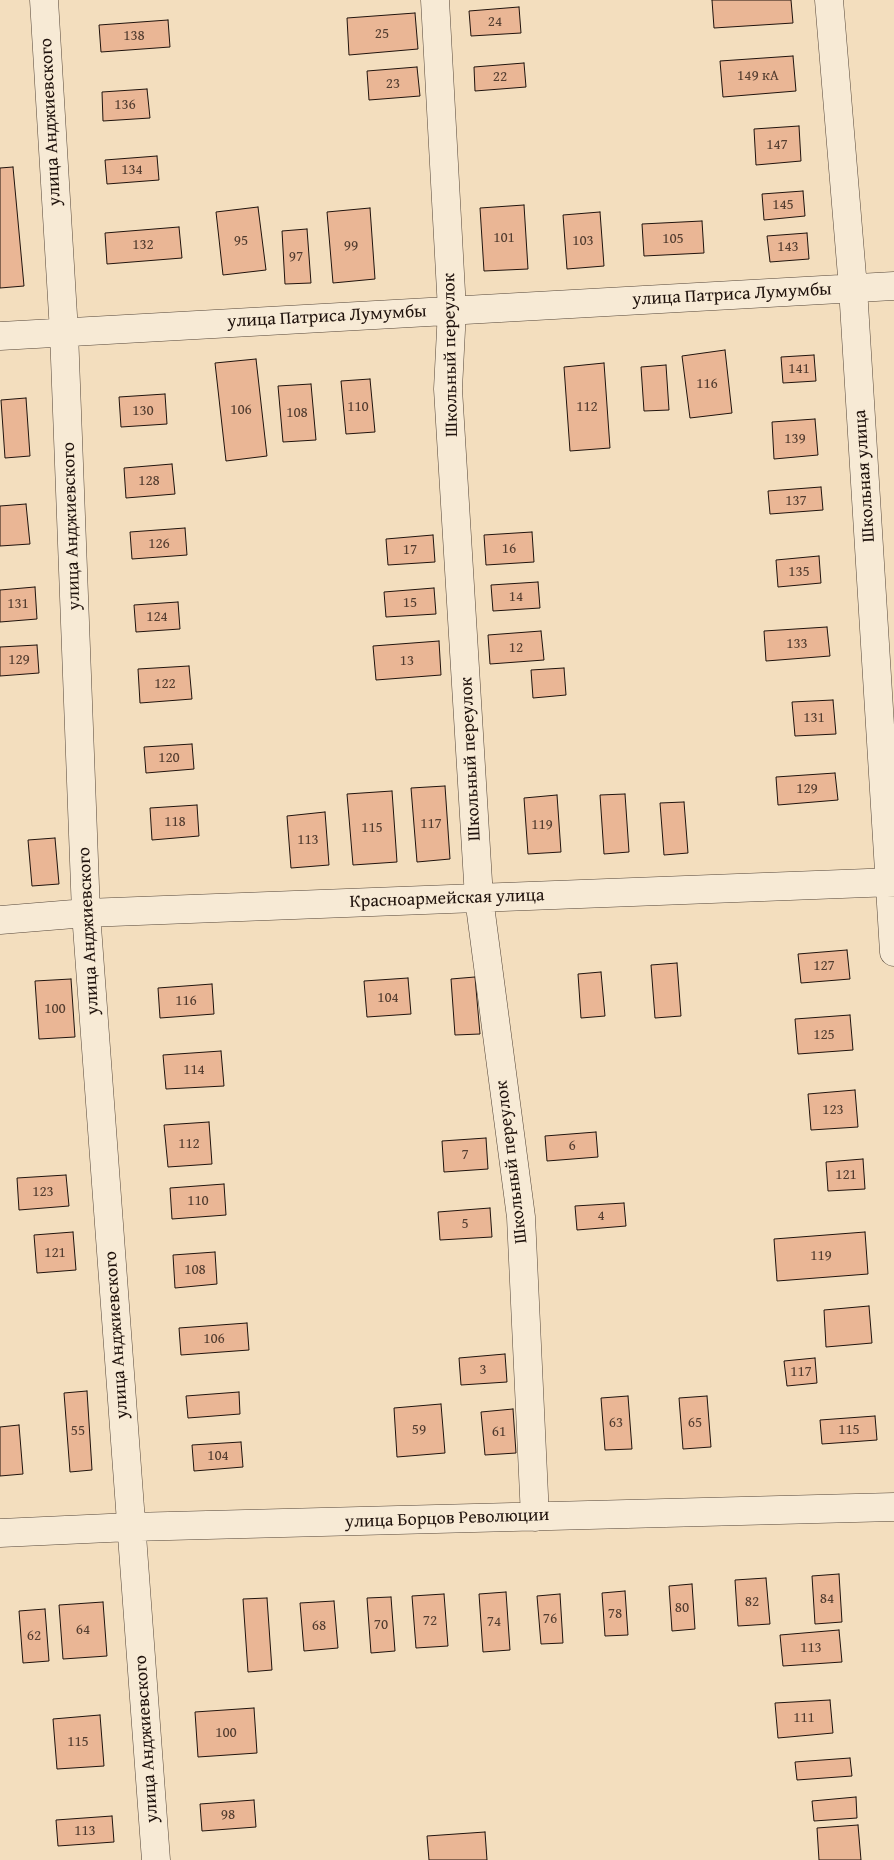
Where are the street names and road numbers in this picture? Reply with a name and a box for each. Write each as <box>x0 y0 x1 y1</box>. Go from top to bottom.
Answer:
street label: улица Анджиевского <box>36 37 66 207</box>
street label: Школьный переулок <box>439 273 463 437</box>
street label: улица Патриса Лумумбы <box>632 279 832 311</box>
street label: улица Патриса Лумумбы <box>227 301 427 333</box>
street label: Школьная улица <box>850 409 880 543</box>
street label: улица Анджиевского <box>58 442 86 610</box>
street label: Школьный переулок <box>456 676 486 842</box>
street label: улица Анджиевского <box>74 846 104 1016</box>
street label: Красноармейская улица <box>349 885 545 913</box>
street label: Школьный переулок <box>491 1079 533 1245</box>
street label: улица Анджиевского <box>100 1250 134 1420</box>
street label: улица Борцов Революции <box>344 1505 550 1533</box>
street label: улица Анджиевского <box>130 1654 164 1824</box>

